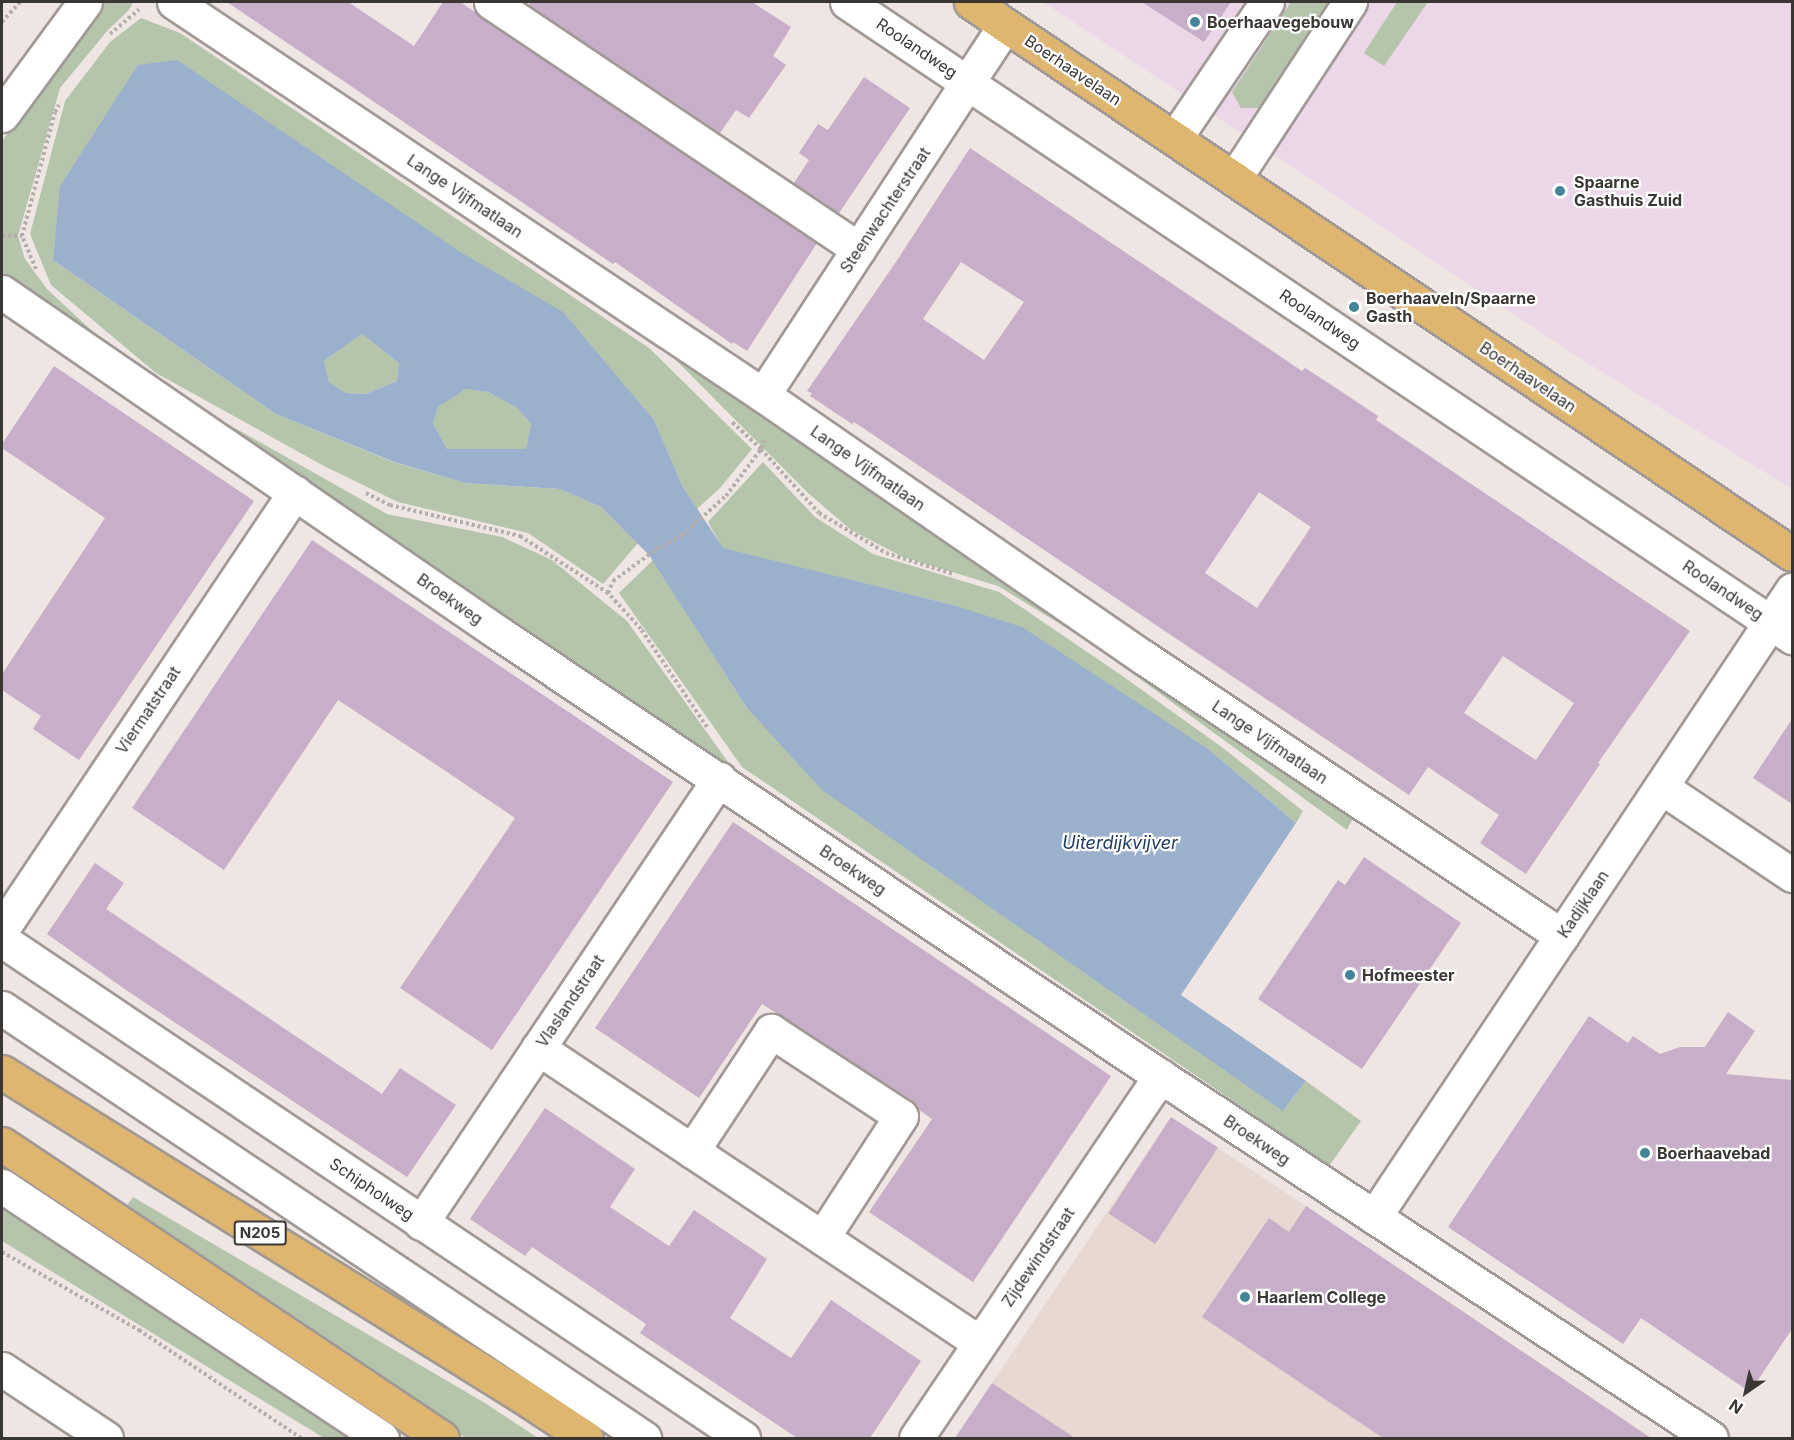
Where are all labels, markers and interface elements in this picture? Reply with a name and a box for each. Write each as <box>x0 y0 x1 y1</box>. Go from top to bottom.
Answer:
place label: Boerhaavegebouw <box>1207 12 1354 32</box>
street label: Roolandweg <box>873 14 961 82</box>
marker: Boerhaavegebouw <box>1188 15 1202 29</box>
street label: Boerhaavelaan <box>1021 31 1125 109</box>
street label: Steenwachterstraat <box>836 144 934 276</box>
street label: Lange Vijfmatlaan <box>404 150 526 242</box>
place label: Spaarne Gasthuis Zuid <box>1574 172 1682 210</box>
marker: Spaarne Gasthuis Zuid <box>1551 182 1569 200</box>
street label: Roolandweg <box>1276 285 1364 353</box>
place label: Boerhaaveln/Spaarne Gasth <box>1366 288 1536 326</box>
marker: Boerhaaveln/Spaarne Gasth <box>1347 300 1361 314</box>
street label: Boerhaavelaan <box>1476 338 1580 416</box>
street label: Lange Vijfmatlaan <box>807 421 929 515</box>
street label: Roolandweg <box>1679 556 1767 624</box>
street label: Broekweg <box>413 569 487 629</box>
street label: Viermatstraat <box>112 663 184 757</box>
street label: Lange Vijfmatlaan <box>1209 696 1331 788</box>
water label: Uiterdijkvijver <box>1062 832 1178 854</box>
street label: Broekweg <box>816 841 890 899</box>
street label: Kadijklaan <box>1553 867 1613 941</box>
street label: Vlaslandstraat <box>532 951 608 1051</box>
place label: Hofmeester <box>1362 965 1455 985</box>
marker: Hofmeester <box>1343 968 1357 982</box>
street label: Broekweg <box>1220 1111 1294 1169</box>
place label: Boerhaavebad <box>1657 1143 1770 1163</box>
marker: Boerhaavebad <box>1638 1146 1652 1160</box>
street label: Schipholweg <box>326 1154 418 1224</box>
street label: Zijdewindstraat <box>998 1204 1078 1310</box>
road number: N205 <box>233 1221 287 1245</box>
place label: Haarlem College <box>1257 1287 1386 1307</box>
marker: Haarlem College <box>1238 1290 1252 1304</box>
north arrow <box>1716 1362 1776 1422</box>
text: N <box>1725 1395 1747 1419</box>

